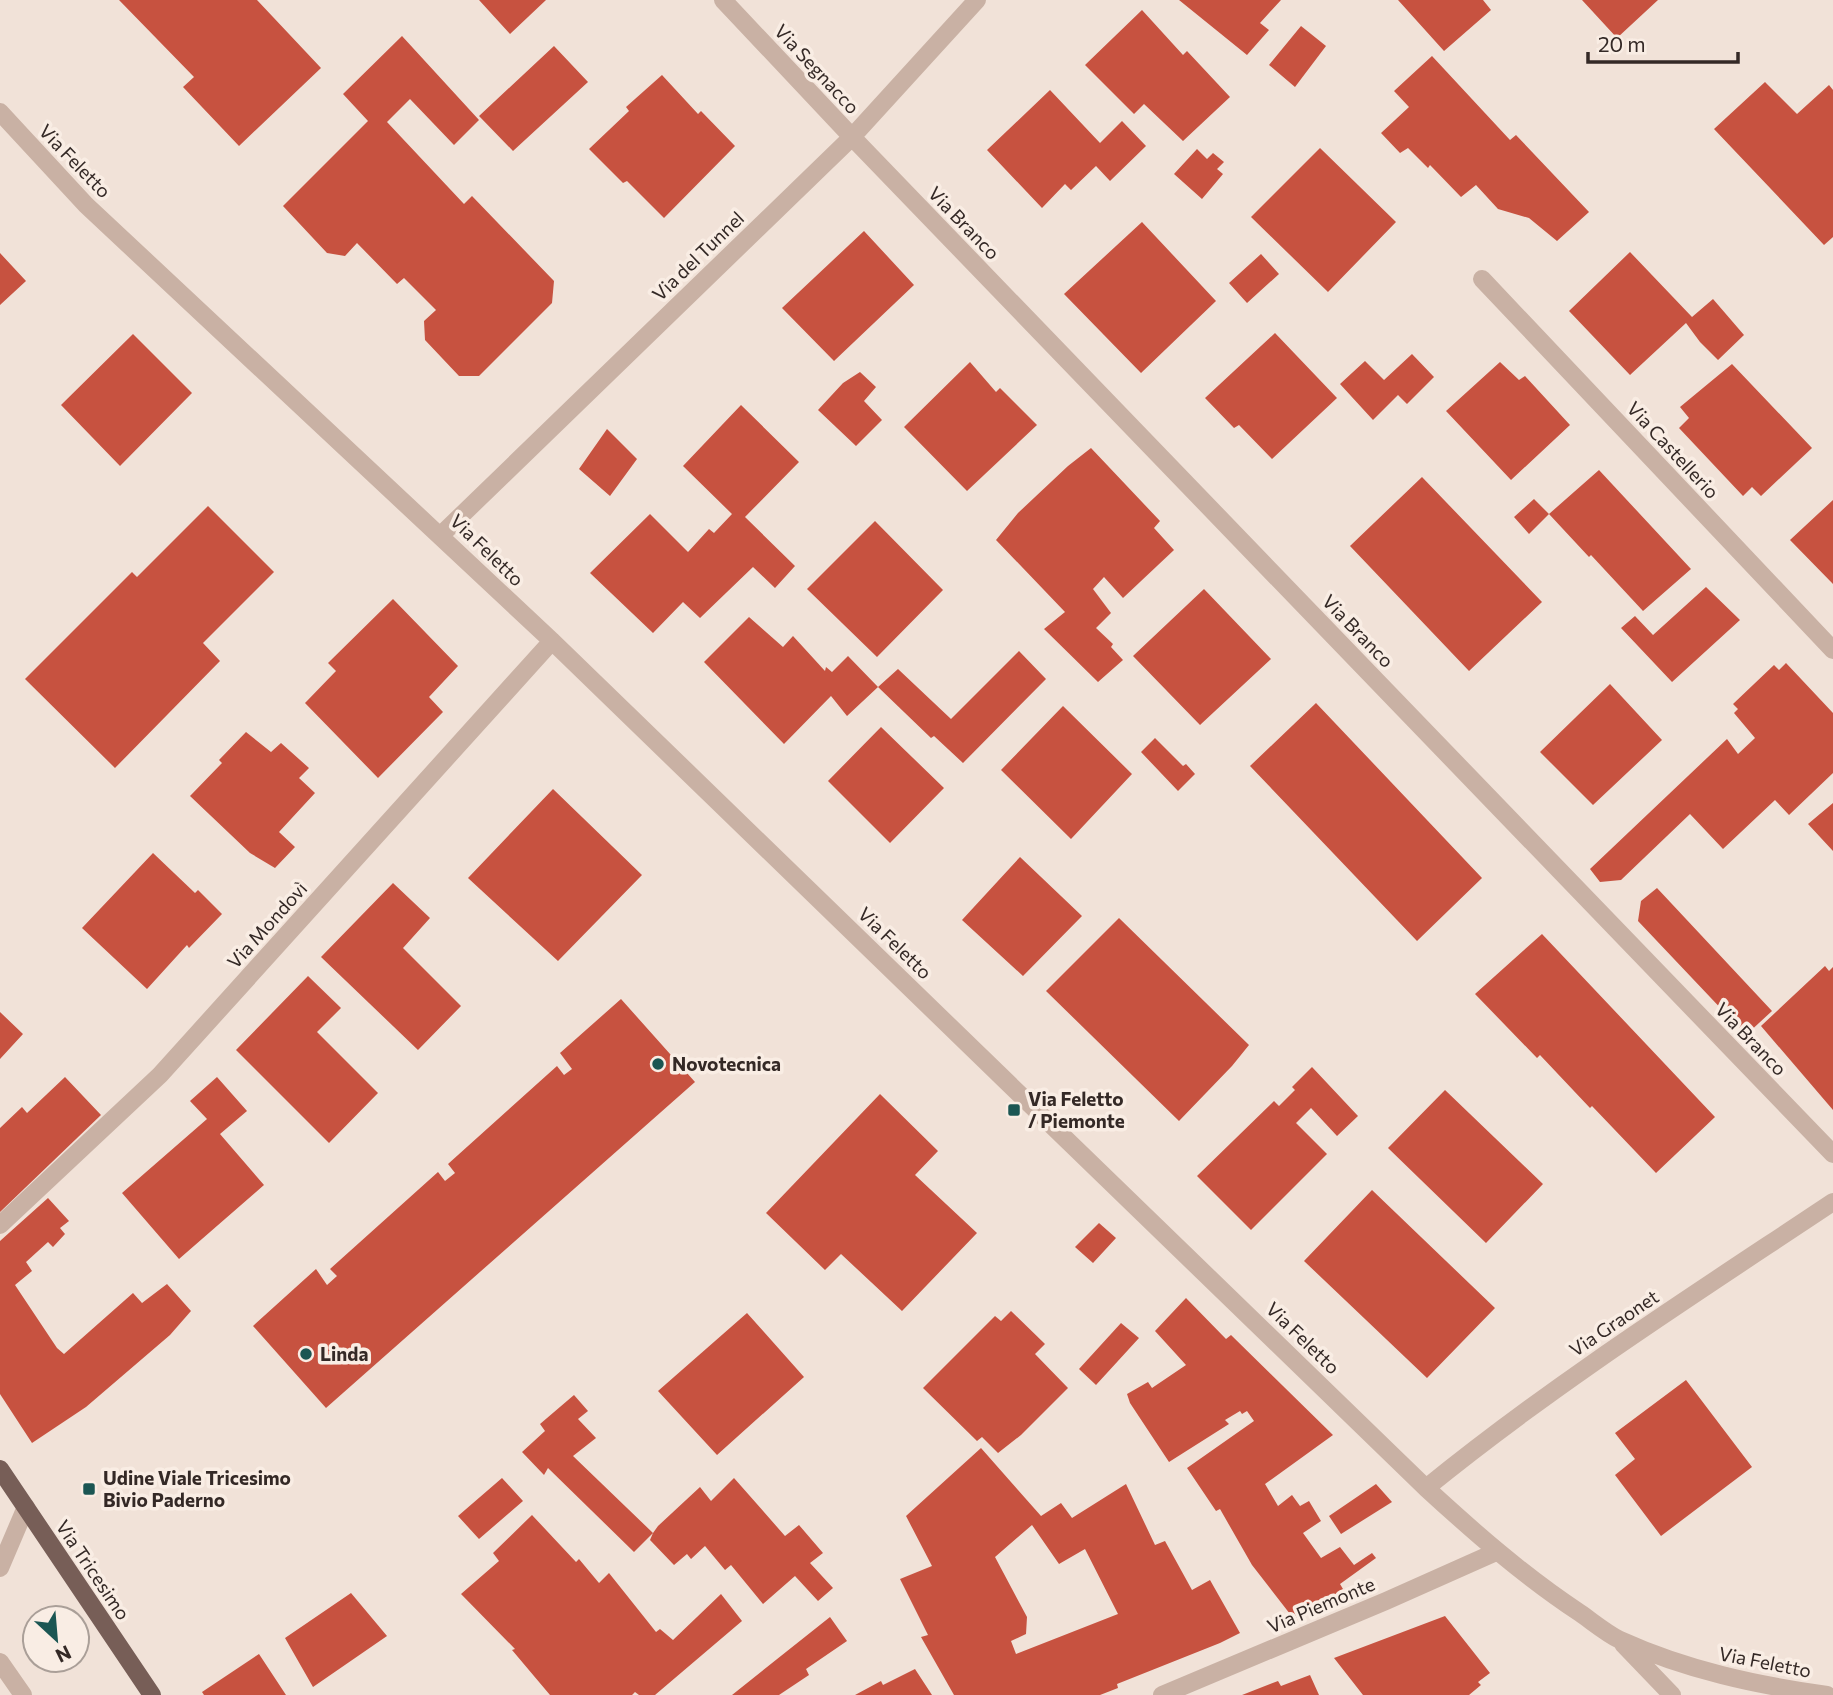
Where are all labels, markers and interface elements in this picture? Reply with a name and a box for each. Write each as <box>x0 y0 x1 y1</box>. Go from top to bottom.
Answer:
street label: Via Segnacco <box>770 19 865 118</box>
scale bar <box>1588 21 1738 65</box>
text: 20 m <box>1598 31 1646 56</box>
street label: Via Feletto <box>35 119 116 202</box>
street label: Via Branco <box>924 181 1005 264</box>
street label: Via del Tunnel <box>647 206 748 305</box>
street label: Via Castellerio <box>1623 396 1724 503</box>
street label: Via Feletto <box>446 509 529 590</box>
street label: Via Branco <box>1318 589 1399 672</box>
street label: Via Mondovì <box>222 877 311 973</box>
street label: Via Feletto <box>854 902 937 983</box>
street label: Via Branco <box>1711 997 1792 1080</box>
place label: Novotecnica <box>672 1052 781 1075</box>
marker: Novotecnica <box>650 1056 666 1072</box>
place label: Via Feletto / Piemonte <box>1028 1087 1125 1132</box>
marker: Via Feletto / Piemonte <box>1006 1102 1022 1118</box>
street label: Via Graonet <box>1565 1284 1663 1361</box>
street label: Via Feletto <box>1262 1297 1345 1378</box>
place label: Linda <box>320 1342 368 1365</box>
marker: Linda <box>298 1346 314 1362</box>
place label: Udine Viale Tricesimo Bivio Paderno <box>103 1466 291 1511</box>
marker: Udine Viale Tricesimo Bivio Paderno <box>81 1481 97 1497</box>
street label: Via Tricesimo <box>52 1515 135 1624</box>
street label: Via Piemonte <box>1263 1572 1378 1638</box>
north arrow <box>21 1604 91 1674</box>
text: N <box>52 1641 75 1668</box>
street label: Via Feletto <box>1717 1641 1813 1682</box>

